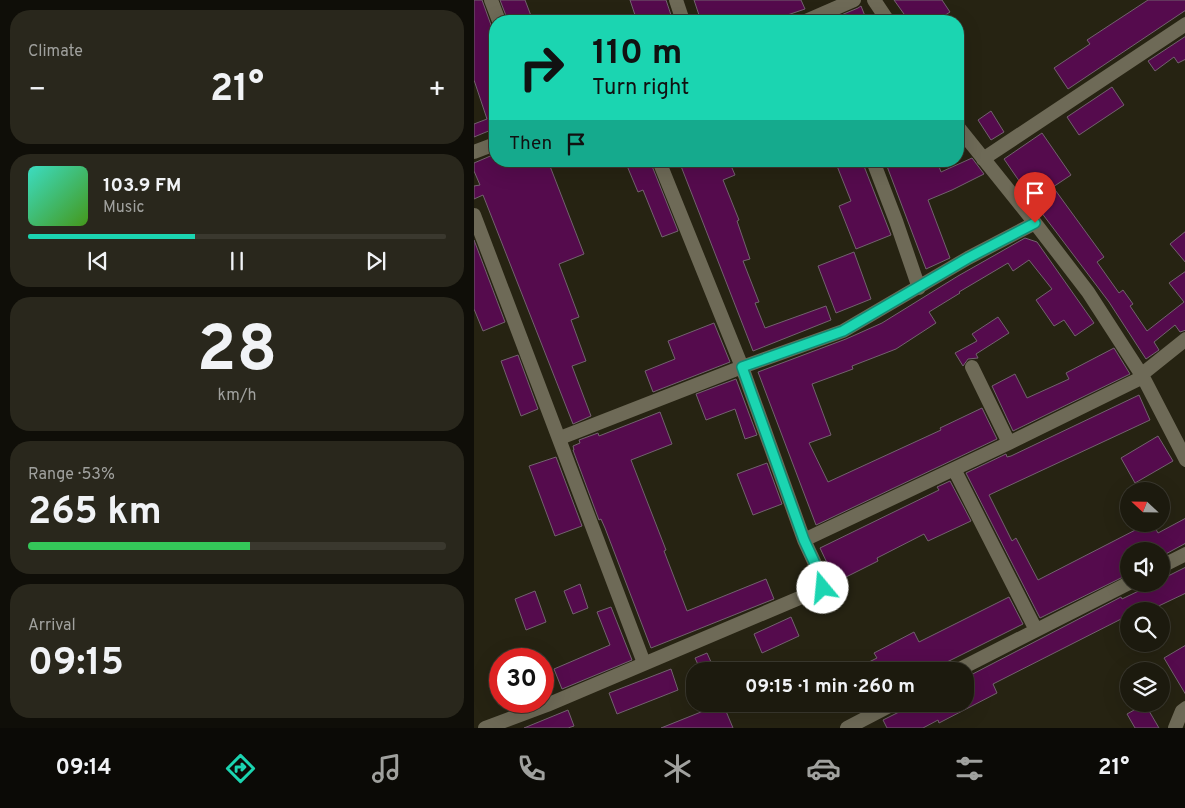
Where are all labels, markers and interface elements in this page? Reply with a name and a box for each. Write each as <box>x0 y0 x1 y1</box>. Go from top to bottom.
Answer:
text: 110 m <box>592 32 682 76</box>
icon: right <box>509 35 574 100</box>
text: Climate <box>28 42 83 62</box>
text: 21° <box>210 66 264 115</box>
text: − <box>28 73 46 109</box>
text: + <box>428 73 446 109</box>
text: Turn right <box>592 75 689 102</box>
icon: arrive <box>562 130 590 158</box>
text: Then <box>509 132 552 156</box>
pin <box>1014 172 1056 223</box>
text: 103.9 FM <box>103 174 181 198</box>
icon: arrive <box>1021 179 1049 207</box>
text: Music <box>103 198 144 218</box>
icon: previous <box>84 247 112 275</box>
icon: pause <box>223 247 251 275</box>
icon: next <box>362 247 390 275</box>
text: 28 <box>197 312 277 394</box>
text: km/h <box>218 386 256 406</box>
text: Range · 53% <box>28 465 115 485</box>
north arrow <box>1120 482 1170 532</box>
map controls <box>1120 482 1170 712</box>
text: 265 km <box>28 489 162 538</box>
button: sound <box>1120 542 1170 592</box>
position arrow <box>796 561 848 613</box>
button: search <box>1120 602 1170 652</box>
text: Arrival <box>28 616 76 636</box>
text: 09:15 <box>28 640 124 689</box>
speed limit sign: 30 <box>489 648 554 713</box>
button: layers <box>1120 662 1170 712</box>
text: 09:15 · 1 min · 260 m <box>745 675 915 699</box>
icon: directions <box>223 751 258 786</box>
icon: music <box>369 751 404 786</box>
icon: phone <box>514 751 549 786</box>
icon: climate <box>660 751 695 786</box>
icon: car <box>806 751 841 786</box>
icon: filters <box>952 751 987 786</box>
text: 09:14 <box>55 755 112 782</box>
text: 21° <box>1098 755 1130 782</box>

